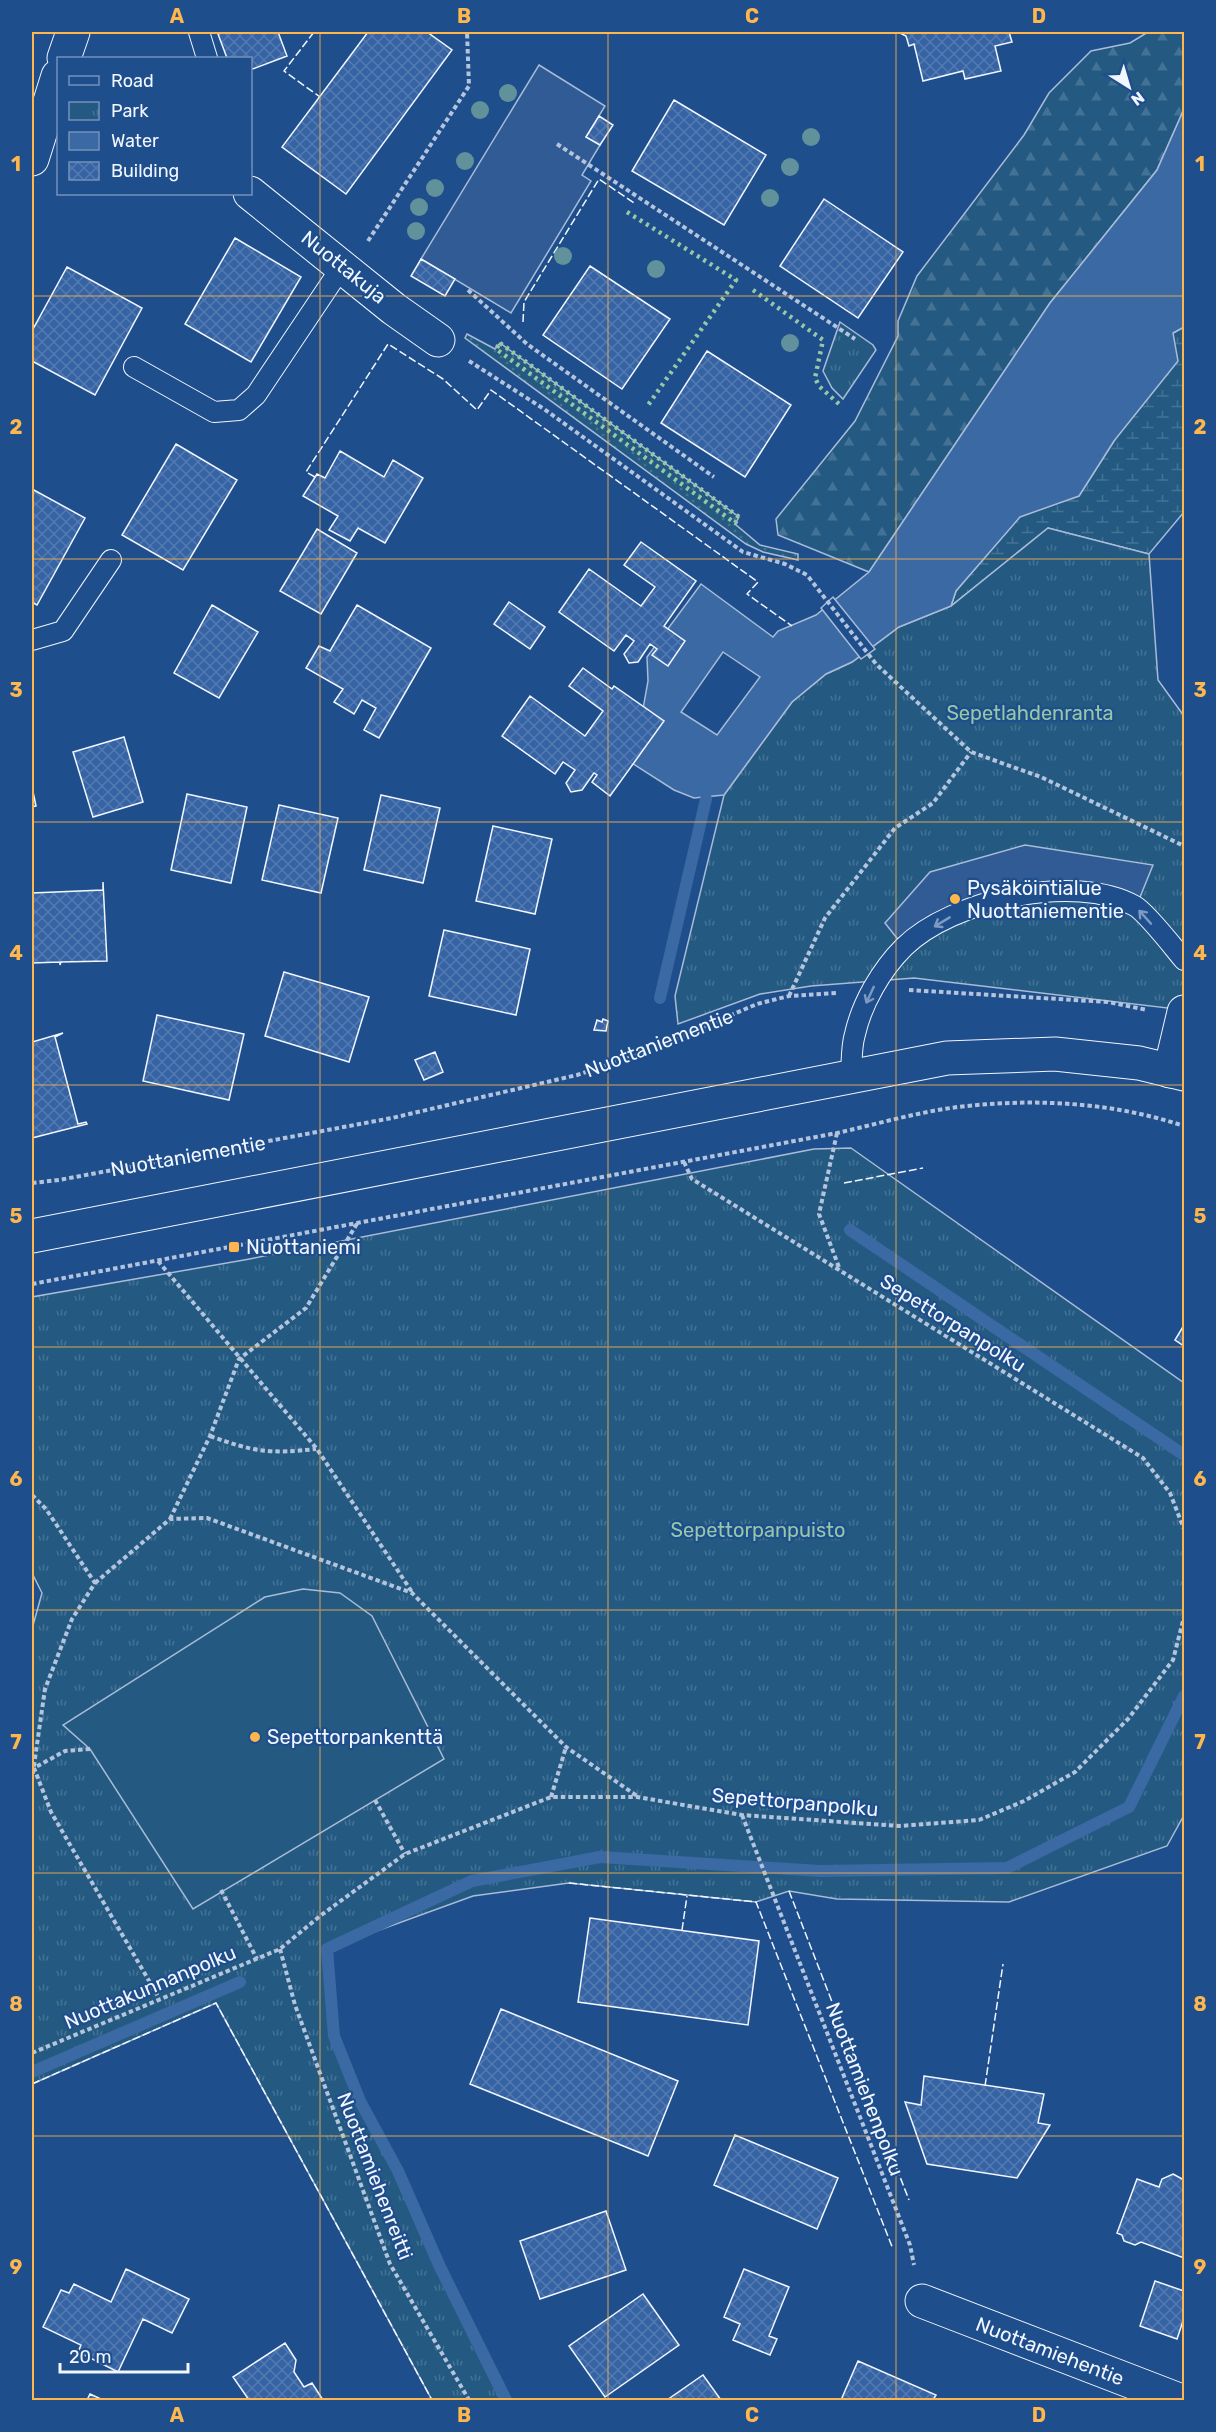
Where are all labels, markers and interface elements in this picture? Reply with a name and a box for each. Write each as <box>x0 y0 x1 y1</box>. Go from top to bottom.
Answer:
text: A <box>170 4 185 28</box>
text: B <box>457 4 471 28</box>
text: C <box>745 4 759 28</box>
text: D <box>1032 4 1046 28</box>
legend <box>57 57 252 195</box>
north arrow <box>1099 57 1159 117</box>
text: Road <box>111 70 154 92</box>
text: N <box>1127 88 1148 110</box>
text: Park <box>111 100 149 122</box>
text: Water <box>111 130 159 152</box>
text: 1 <box>11 152 21 176</box>
text: 1 <box>1195 152 1205 176</box>
text: Building <box>111 160 179 182</box>
street label: Nuottakuja <box>297 225 391 309</box>
text: 2 <box>10 415 23 439</box>
text: 2 <box>1194 415 1207 439</box>
text: 3 <box>9 678 23 702</box>
text: 3 <box>1193 678 1207 702</box>
park label: Sepetlahdenranta <box>946 701 1114 725</box>
place label: Pysäköintialue Nuottaniementie <box>967 876 1124 923</box>
marker: Pysäköintialue Nuottaniementie <box>948 892 962 906</box>
one-way arrow <box>1138 909 1152 924</box>
one-way arrow <box>934 916 951 928</box>
text: 4 <box>9 941 23 965</box>
text: 4 <box>1193 941 1207 965</box>
one-way arrow <box>864 985 876 1003</box>
street label: Nuottaniementie <box>581 1004 737 1082</box>
street label: Nuottaniementie <box>109 1131 267 1181</box>
text: 5 <box>10 1204 23 1228</box>
text: 5 <box>1194 1204 1207 1228</box>
place label: Nuottaniemi <box>246 1235 361 1259</box>
marker: Nuottaniemi <box>227 1240 241 1254</box>
street label: Sepettorpanpolku <box>876 1269 1030 1377</box>
text: 6 <box>9 1467 23 1491</box>
text: 6 <box>1193 1467 1207 1491</box>
park label: Sepettorpanpuisto <box>671 1518 845 1542</box>
place label: Sepettorpankenttä <box>267 1725 443 1749</box>
text: 7 <box>10 1730 22 1754</box>
marker: Sepettorpankenttä <box>248 1730 262 1744</box>
text: 7 <box>1194 1730 1206 1754</box>
street label: Sepettorpanpolku <box>711 1783 879 1821</box>
street label: Nuottakunnanpolku <box>60 1940 240 2034</box>
text: 8 <box>9 1992 23 2016</box>
text: 8 <box>1193 1992 1207 2016</box>
street label: Nuottamiehenpolku <box>821 1999 909 2179</box>
street label: Nuottamiehenreitti <box>332 2089 418 2263</box>
text: 9 <box>10 2255 23 2279</box>
text: 9 <box>1194 2255 1207 2279</box>
street label: Nuottamiehentie <box>972 2312 1128 2390</box>
scale bar <box>60 2336 188 2374</box>
text: 20 m <box>69 2346 111 2368</box>
text: A <box>170 2403 185 2427</box>
text: B <box>457 2403 471 2427</box>
text: C <box>745 2403 759 2427</box>
text: D <box>1032 2403 1046 2427</box>

